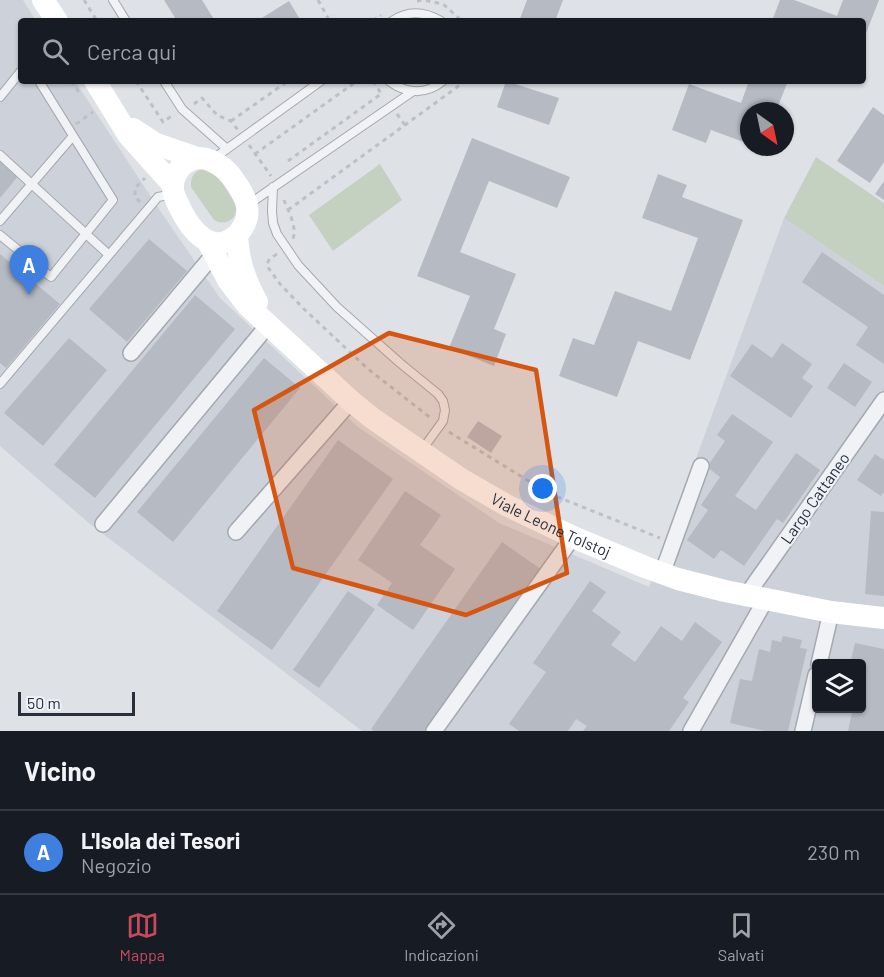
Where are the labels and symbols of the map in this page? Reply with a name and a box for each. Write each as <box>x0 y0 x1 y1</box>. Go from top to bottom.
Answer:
north arrow <box>740 102 794 156</box>
pin: A <box>9 246 48 295</box>
street label: Largo Cattaneo <box>776 449 853 547</box>
your location <box>528 474 557 503</box>
street label: Viale Leone Tolstoj <box>488 488 614 561</box>
scale bar <box>18 689 135 716</box>

